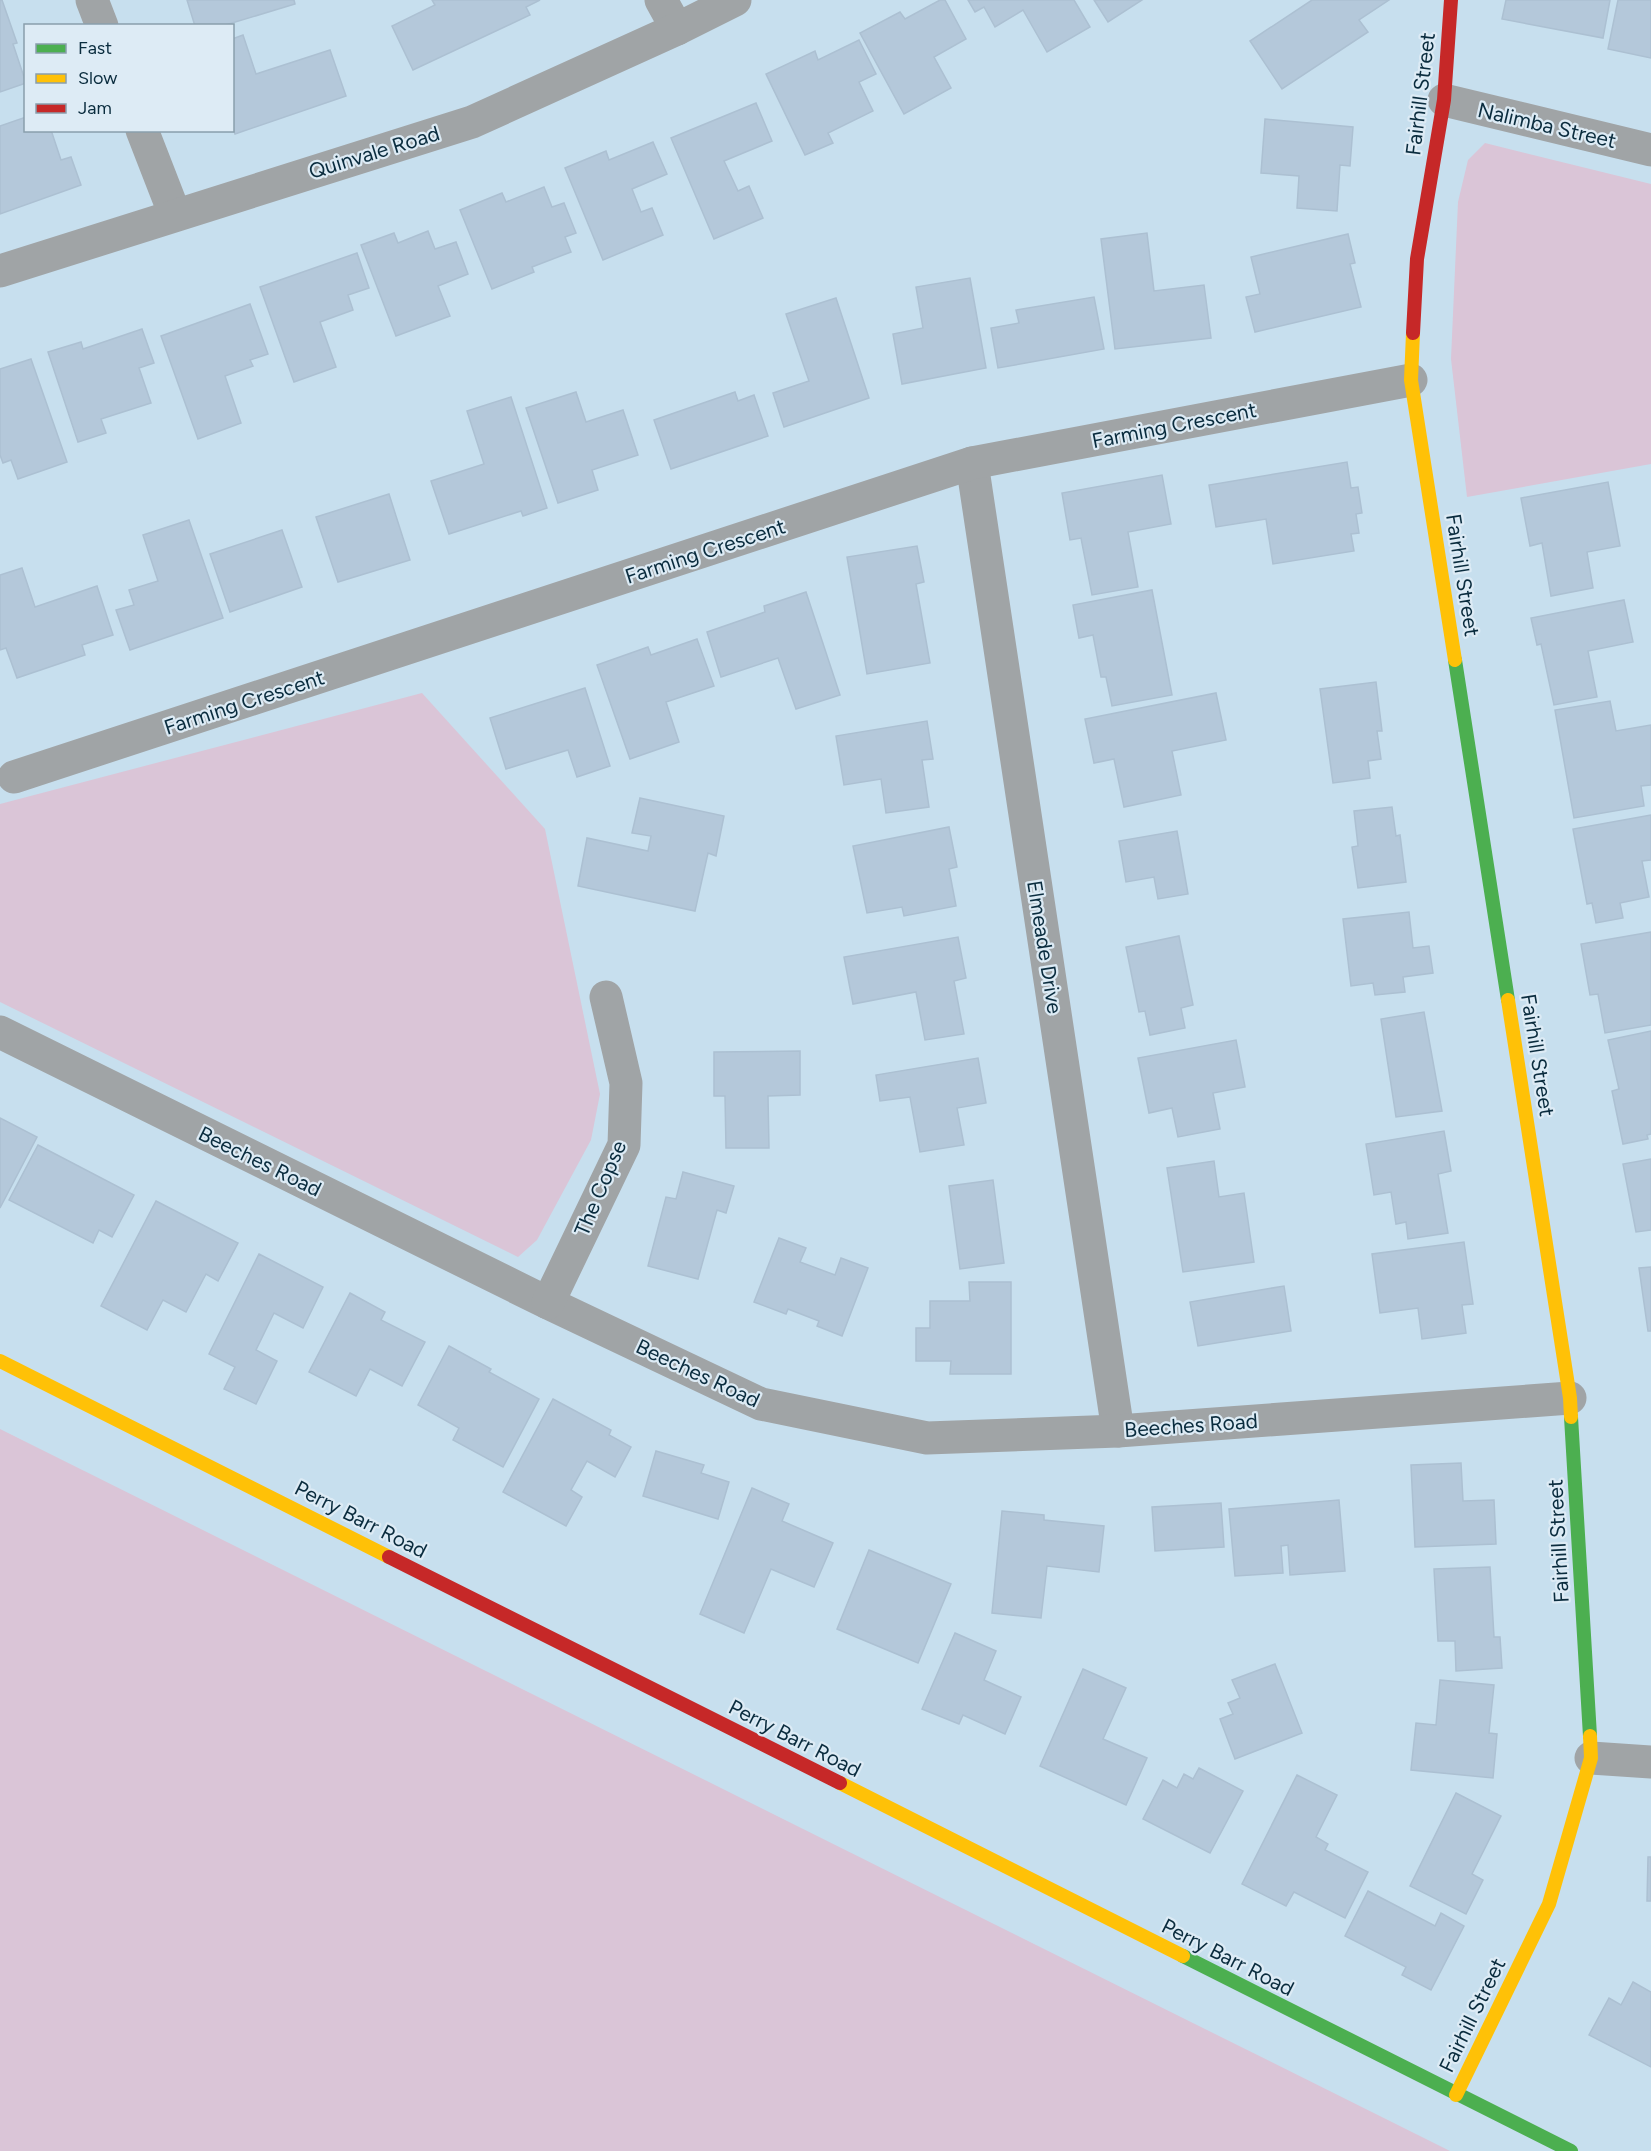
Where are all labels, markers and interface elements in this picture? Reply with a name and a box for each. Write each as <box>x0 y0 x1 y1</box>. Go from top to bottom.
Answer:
legend <box>24 24 234 132</box>
street label: Fairhill Street <box>1400 31 1440 157</box>
text: Fast <box>78 37 112 59</box>
text: Slow <box>78 67 117 89</box>
text: Jam <box>78 97 112 119</box>
street label: Nalimba Street <box>1475 97 1619 153</box>
street label: Quinvale Road <box>306 120 442 184</box>
street label: Farming Crescent <box>1090 397 1258 453</box>
street label: Fairhill Street <box>1441 512 1485 638</box>
street label: Farming Crescent <box>622 513 788 589</box>
street label: Farming Crescent <box>161 664 327 740</box>
street label: Elmeade Drive <box>1022 879 1068 1015</box>
street label: Fairhill Street <box>1516 992 1560 1118</box>
street label: Beeches Road <box>194 1120 326 1202</box>
street label: The Copse <box>569 1137 631 1239</box>
street label: Beeches Road <box>632 1333 764 1413</box>
street label: Beeches Road <box>1123 1408 1259 1442</box>
street label: Perry Barr Road <box>291 1475 431 1563</box>
street label: Fairhill Street <box>1542 1478 1574 1603</box>
street label: Perry Barr Road <box>725 1694 865 1782</box>
street label: Perry Barr Road <box>1158 1913 1298 2001</box>
street label: Fairhill Street <box>1434 1954 1510 2076</box>

